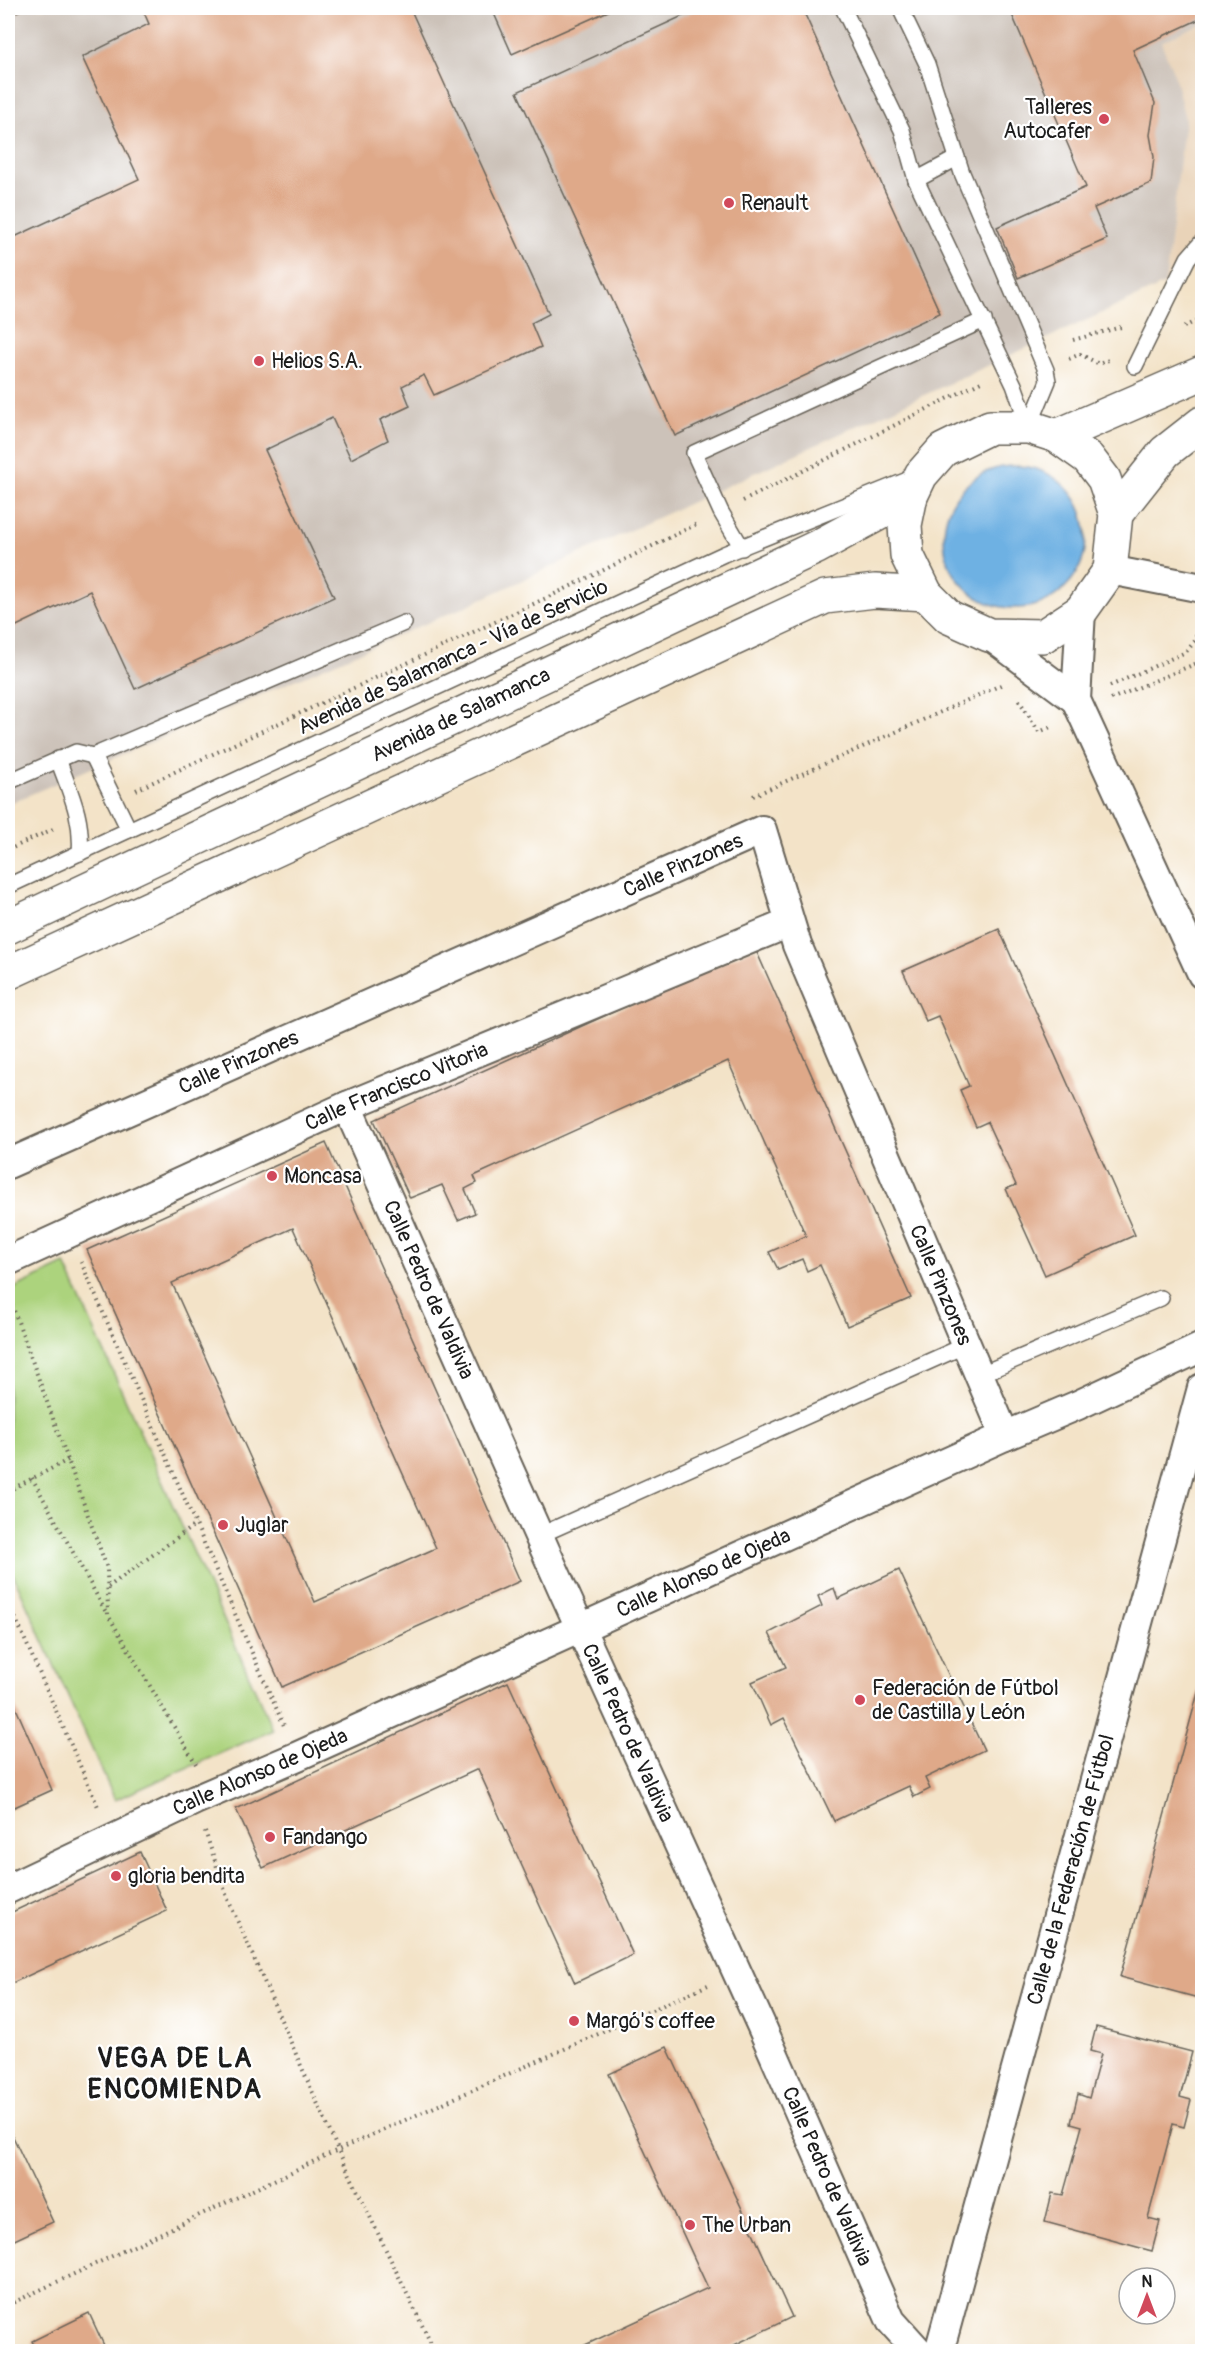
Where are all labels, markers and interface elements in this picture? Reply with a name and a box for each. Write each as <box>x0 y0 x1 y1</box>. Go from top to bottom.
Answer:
place label: Talleres Autocafer <box>1003 94 1093 145</box>
marker: Talleres Autocafer <box>1097 112 1111 126</box>
place label: Renault <box>741 190 809 217</box>
marker: Renault <box>722 196 736 210</box>
place label: Helios S.A. <box>271 348 363 375</box>
marker: Helios S.A. <box>252 354 266 368</box>
street label: Avenida de Salamanca - Vía de Servicio <box>294 574 612 740</box>
street label: Avenida de Salamanca <box>368 662 554 766</box>
street label: Calle Pinzones <box>619 827 747 903</box>
street label: Calle Pinzones <box>174 1023 303 1100</box>
street label: Calle Francisco Vitoria <box>301 1036 492 1137</box>
place label: Moncasa <box>284 1163 362 1190</box>
marker: Moncasa <box>265 1169 279 1183</box>
street label: Calle Pedro de Valdivia <box>377 1196 481 1383</box>
street label: Calle Pinzones <box>904 1221 979 1350</box>
place label: Juglar <box>235 1512 289 1539</box>
marker: Juglar <box>216 1518 230 1532</box>
street label: Calle Alonso de Ojeda <box>612 1521 795 1624</box>
street label: Calle Pedro de Valdivia <box>576 1639 680 1826</box>
place label: Federación de Fútbol de Castilla y León <box>872 1675 1059 1726</box>
marker: Federación de Fútbol de Castilla y León <box>853 1693 867 1707</box>
street label: Calle Alonso de Ojeda <box>168 1722 352 1822</box>
street label: Calle de la Federación de Fútbol <box>1021 1731 1120 2008</box>
place label: Fandango <box>282 1824 368 1851</box>
marker: Fandango <box>263 1830 277 1844</box>
place label: gloria bendita <box>128 1863 245 1890</box>
marker: gloria bendita <box>109 1869 123 1883</box>
place label: Margó's coffee <box>586 2008 716 2035</box>
marker: Margó's coffee <box>567 2014 581 2028</box>
district label: VEGA DE LA ENCOMIENDA <box>88 2042 262 2106</box>
street label: Calle Pedro de Valdivia <box>776 2082 879 2270</box>
place label: The Urban <box>702 2212 791 2239</box>
marker: The Urban <box>683 2218 697 2232</box>
north arrow <box>1117 2266 1177 2326</box>
text: N <box>1142 2272 1153 2292</box>

